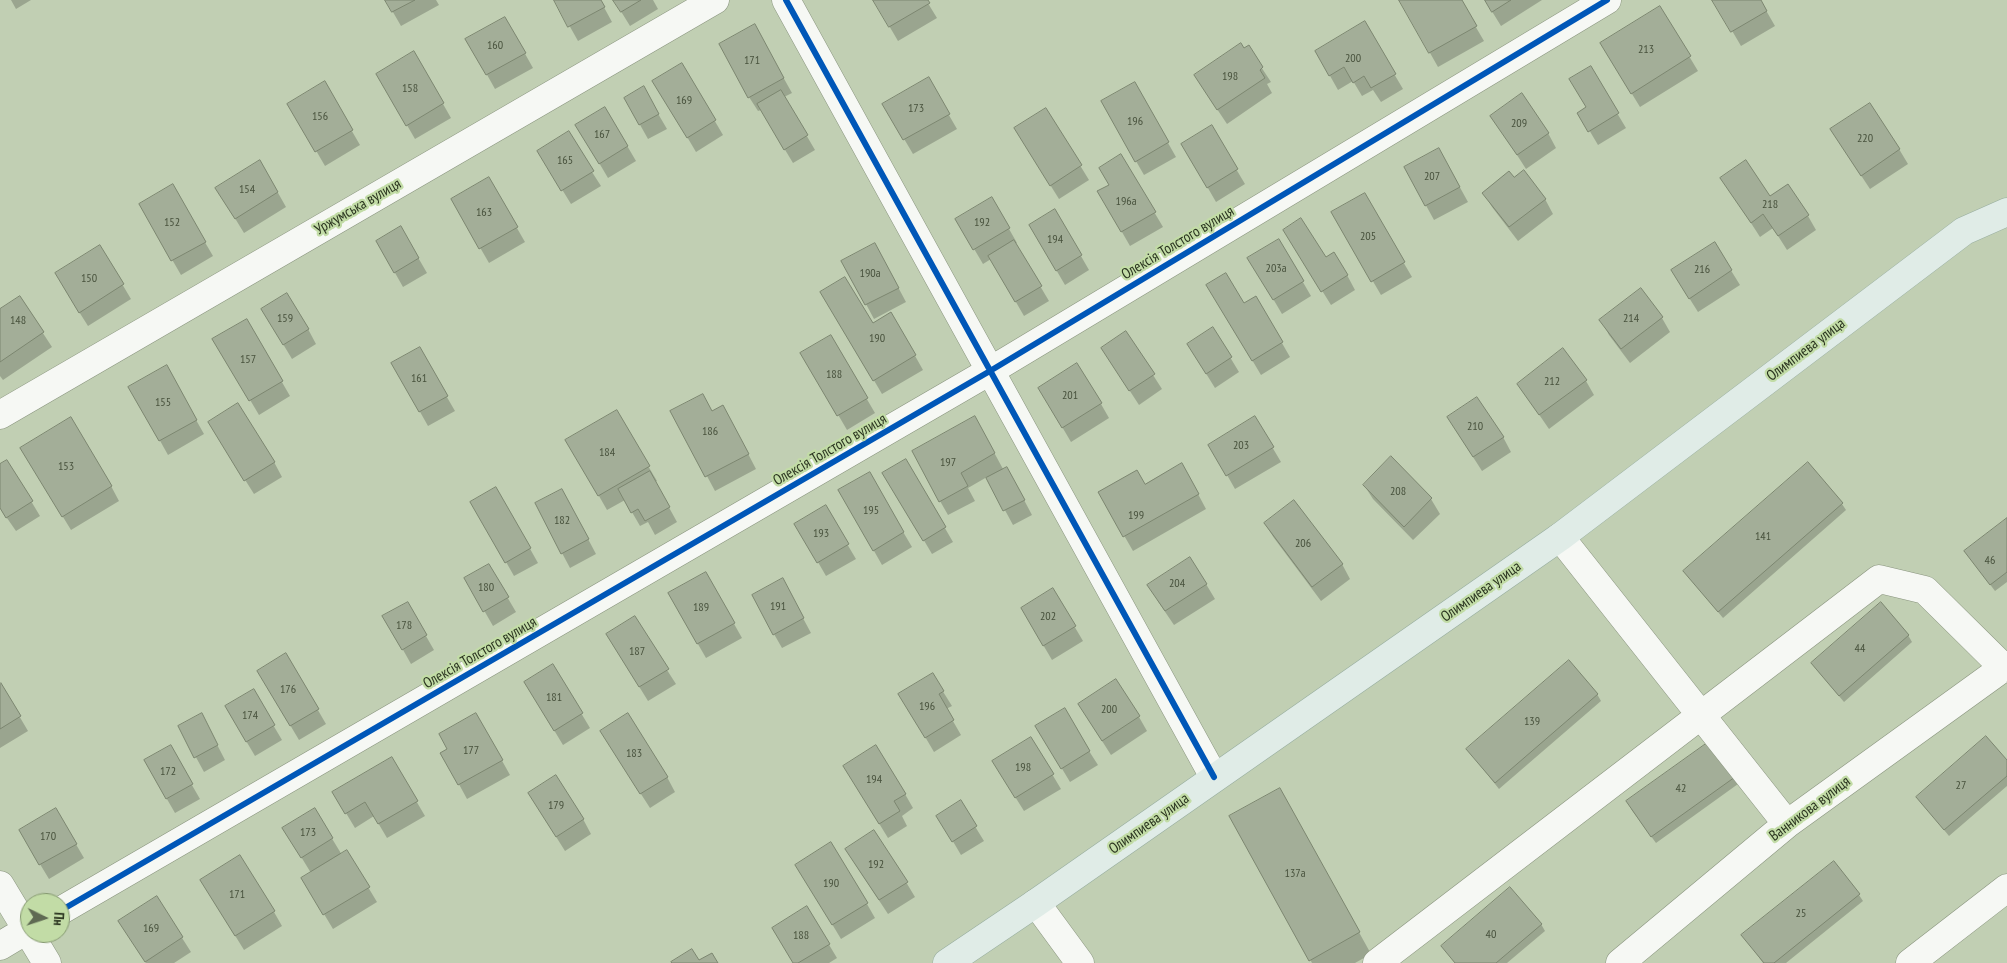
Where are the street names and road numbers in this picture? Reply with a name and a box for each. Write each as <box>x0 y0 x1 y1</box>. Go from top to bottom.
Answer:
street label: Уржумська вулиця <box>312 175 404 239</box>
street label: Олексія Толстого вулиця <box>1119 202 1237 284</box>
street label: Олимпиева улица <box>1763 315 1849 385</box>
street label: Олексія Толстого вулиця <box>770 410 890 490</box>
street label: Олимпиева улица <box>1438 558 1524 626</box>
street label: Олексія Толстого вулиця <box>420 613 540 693</box>
street label: Ванникова вулиця <box>1766 773 1854 845</box>
street label: Олимпиева улица <box>1106 790 1192 858</box>

